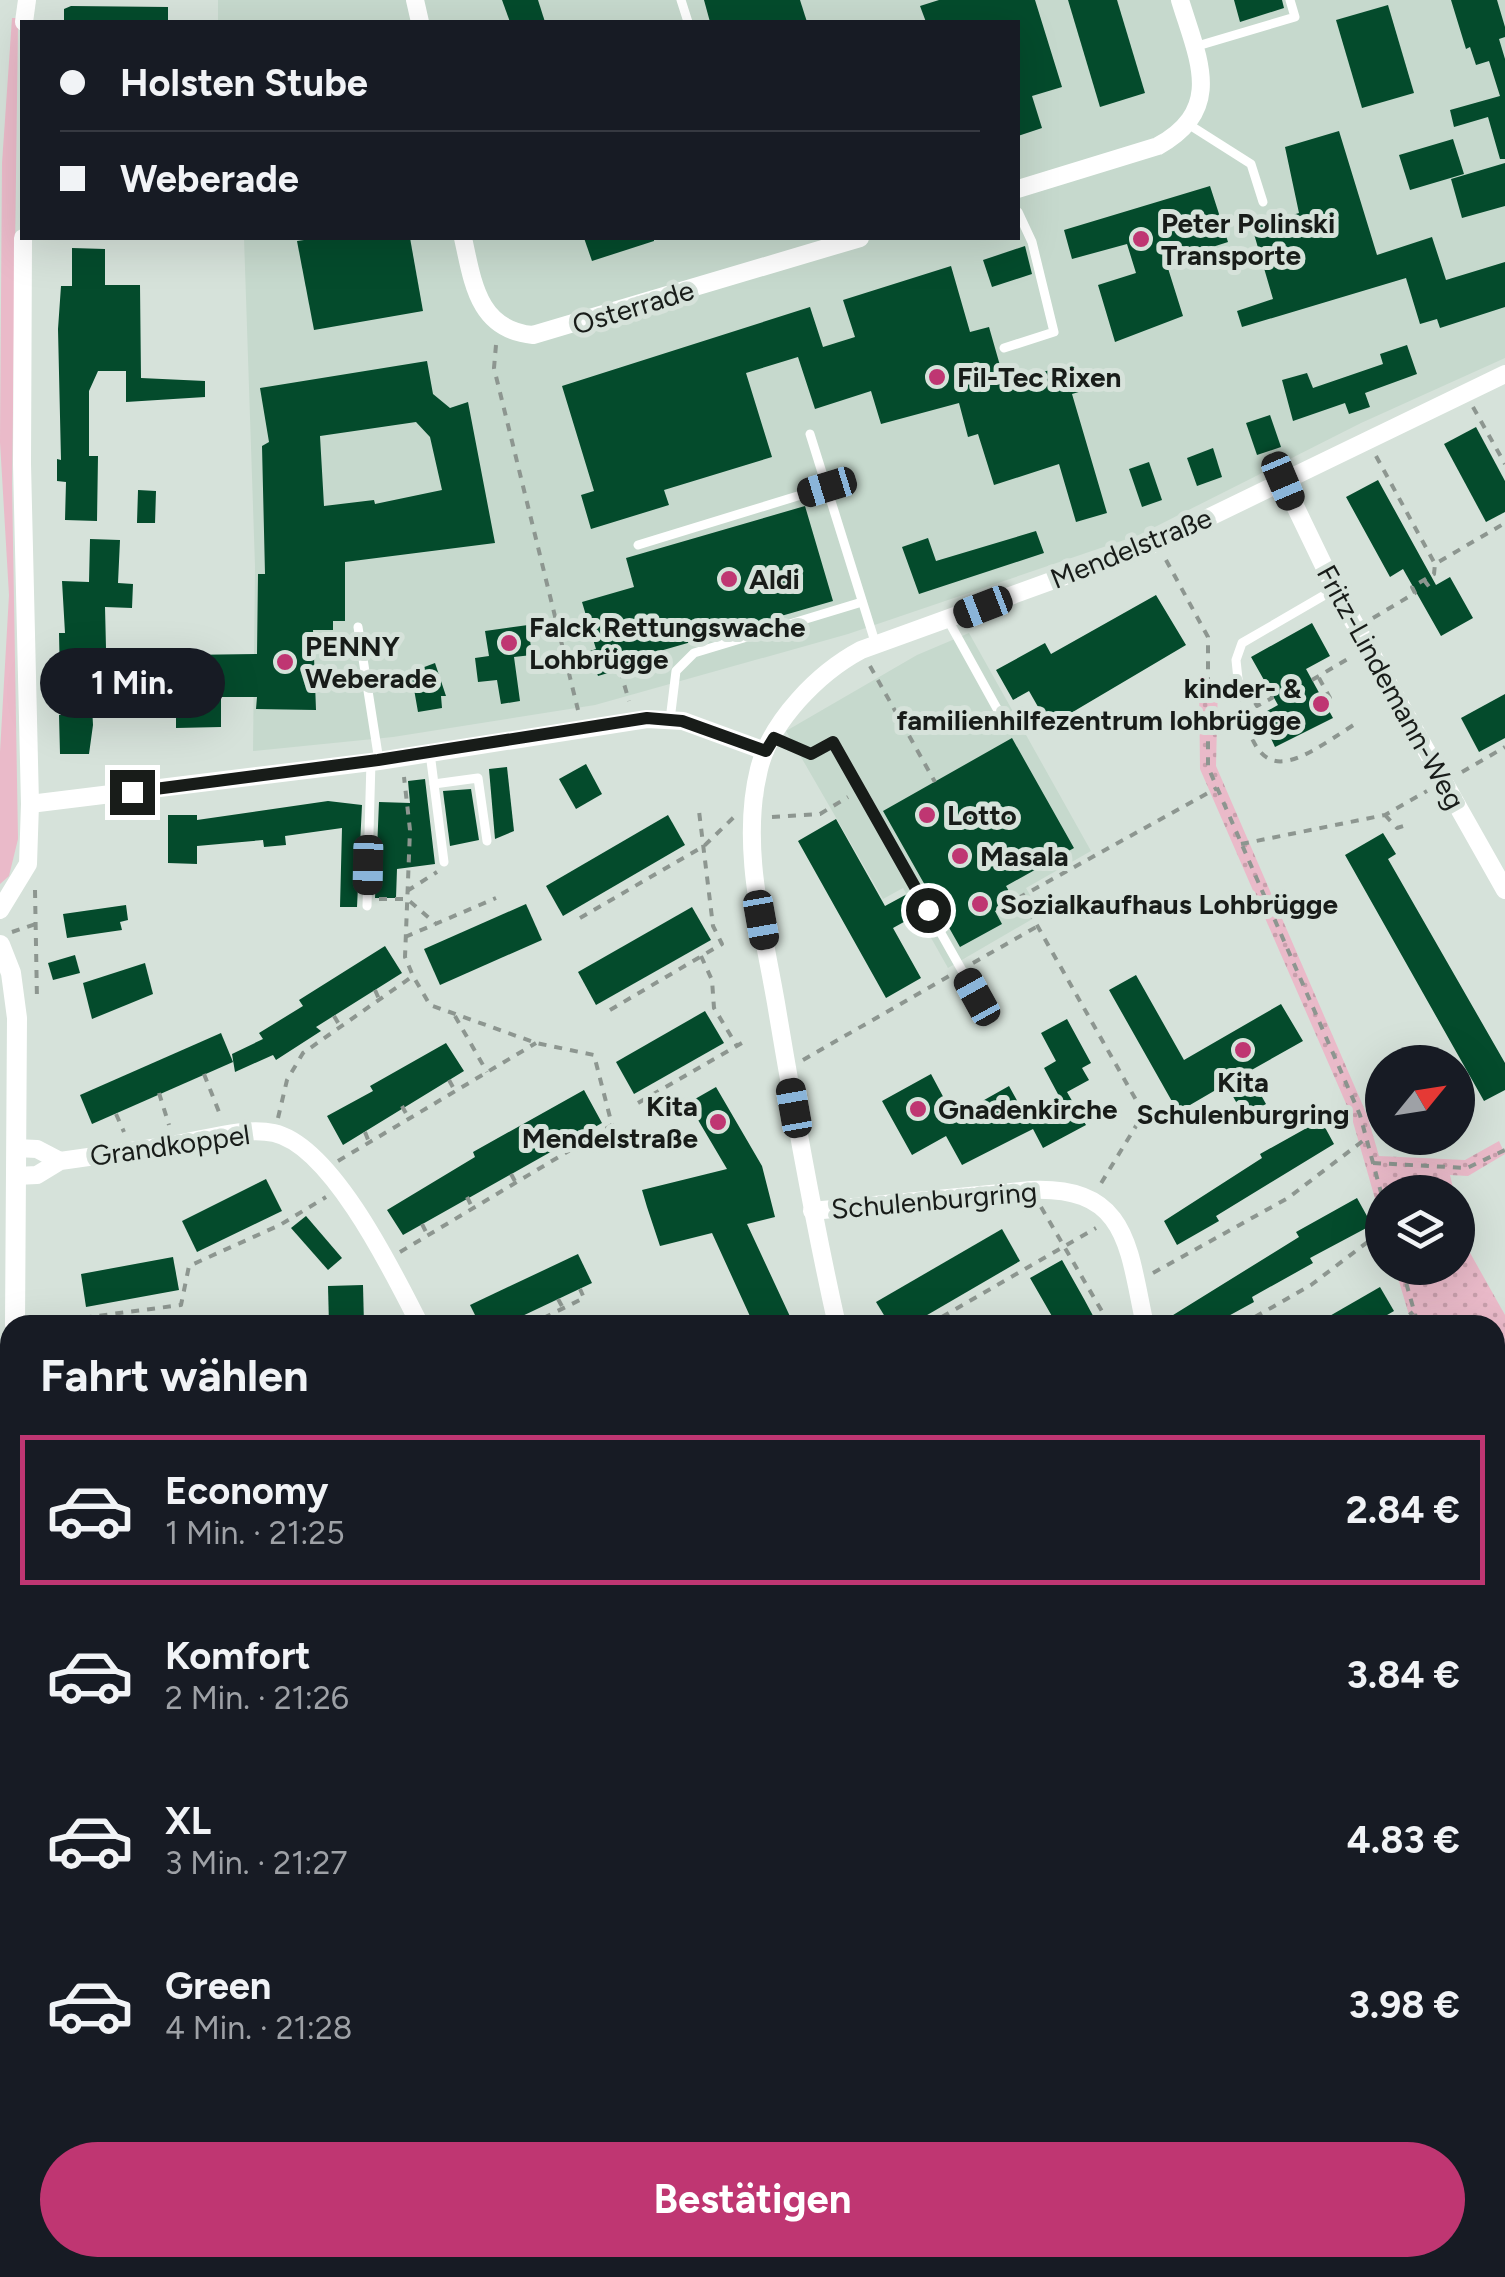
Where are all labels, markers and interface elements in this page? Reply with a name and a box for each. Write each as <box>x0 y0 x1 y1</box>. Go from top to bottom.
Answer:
text: Holsten Stube <box>120 60 368 106</box>
text: Weberade <box>120 156 299 202</box>
place label: Peter Polinski Transporte <box>1161 206 1335 272</box>
marker: Peter Polinski Transporte <box>1130 228 1152 250</box>
street label: Osterrade <box>568 272 698 342</box>
place label: Fil-Tec Rixen <box>957 360 1121 394</box>
marker: Fil-Tec Rixen <box>926 366 948 388</box>
car <box>1257 448 1309 514</box>
car <box>794 464 860 510</box>
street label: Mendelstraße <box>1045 500 1217 596</box>
street label: Fritz-Lindemann-Weg <box>1310 559 1472 815</box>
place label: Aldi <box>749 562 800 596</box>
marker: Aldi <box>718 568 740 590</box>
car <box>950 582 1016 632</box>
place label: Falck Rettungswache Lohbrügge <box>529 610 806 676</box>
place label: PENNY Weberade <box>305 629 437 695</box>
marker: Falck Rettungswache Lohbrügge <box>498 632 520 654</box>
callout: 1 Min. <box>39 647 224 717</box>
marker: PENNY Weberade <box>274 651 296 673</box>
text: 1 Min. <box>91 664 174 702</box>
place label: kinder- & familienhilfezentrum lohbrügge <box>897 671 1302 737</box>
marker: kinder- & familienhilfezentrum lohbrügge <box>1310 693 1332 715</box>
route end <box>110 770 155 815</box>
place label: Lotto <box>947 798 1017 832</box>
marker: Lotto <box>916 804 938 826</box>
car <box>352 835 384 895</box>
place label: Masala <box>980 839 1069 873</box>
marker: Masala <box>949 845 971 867</box>
place label: Sozialkaufhaus Lohbrügge <box>1000 887 1338 921</box>
car <box>741 888 781 952</box>
route start <box>906 888 951 933</box>
marker: Sozialkaufhaus Lohbrügge <box>969 893 991 915</box>
car <box>949 963 1005 1031</box>
marker: Kita Schulenburgring <box>1232 1039 1254 1061</box>
north arrow <box>1365 1045 1475 1155</box>
map controls <box>1365 1045 1475 1285</box>
place label: Kita Schulenburgring <box>1136 1065 1350 1131</box>
car <box>774 1076 814 1140</box>
place label: Kita Mendelstraße <box>522 1089 698 1155</box>
place label: Gnadenkirche <box>938 1092 1117 1126</box>
marker: Gnadenkirche <box>907 1098 929 1120</box>
marker: Kita Mendelstraße <box>707 1111 729 1133</box>
street label: Grandkoppel <box>88 1117 252 1173</box>
street label: Schulenburgring <box>830 1174 1038 1226</box>
button: layers <box>1365 1175 1475 1285</box>
text: Fahrt wählen <box>40 1348 309 1402</box>
icon: car <box>45 1465 135 1555</box>
text: Economy <box>165 1468 328 1514</box>
text: 2.84 € <box>1346 1487 1460 1533</box>
text: 1 Min. · 21:25 <box>165 1514 345 1552</box>
icon: car <box>45 1630 135 1720</box>
text: Komfort <box>165 1633 311 1679</box>
text: 3.84 € <box>1347 1652 1460 1698</box>
text: 2 Min. · 21:26 <box>165 1679 349 1717</box>
icon: car <box>45 1795 135 1885</box>
text: XL <box>165 1798 211 1844</box>
text: 4.83 € <box>1347 1817 1460 1863</box>
text: 3 Min. · 21:27 <box>165 1844 348 1882</box>
icon: car <box>45 1960 135 2050</box>
text: Green <box>165 1963 271 2009</box>
text: 3.98 € <box>1349 1982 1460 2028</box>
text: 4 Min. · 21:28 <box>165 2009 352 2047</box>
button: Bestätigen <box>40 2142 1465 2257</box>

